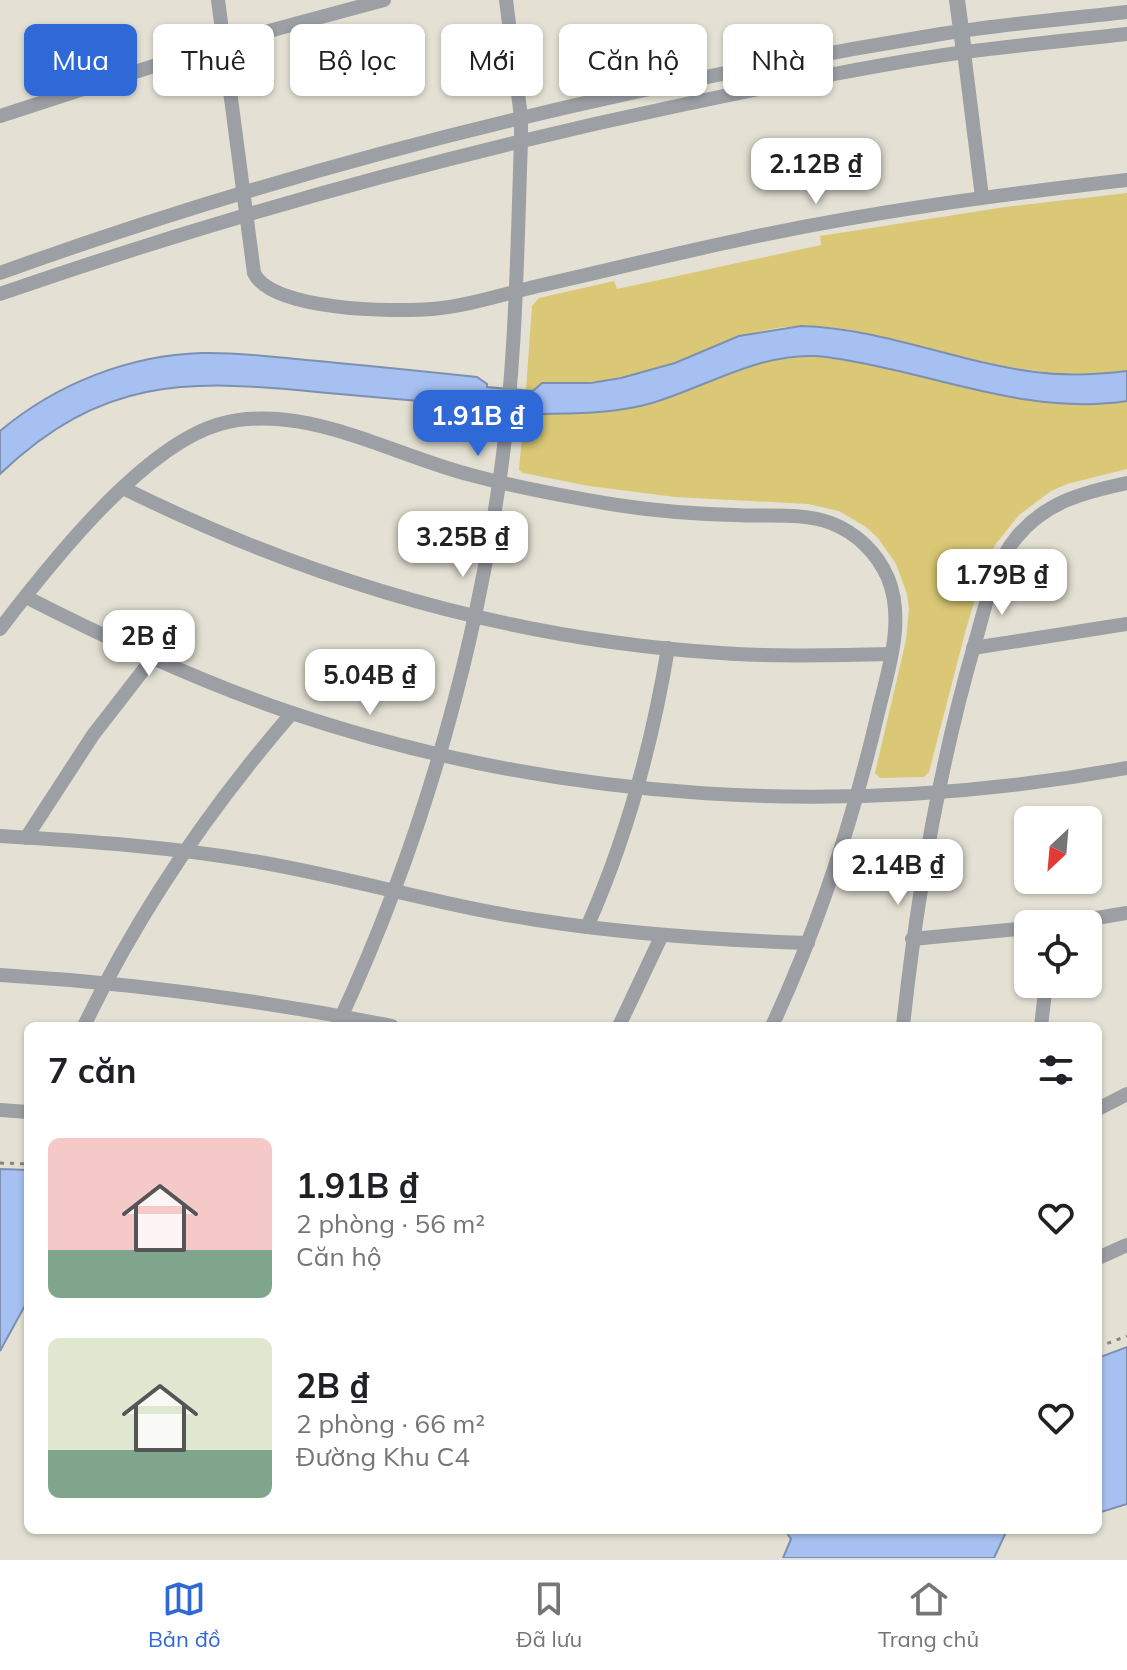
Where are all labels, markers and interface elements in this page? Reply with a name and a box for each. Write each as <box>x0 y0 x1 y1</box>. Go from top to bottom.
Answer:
chip: Mua <box>24 24 137 96</box>
chip: Thuê <box>153 24 274 96</box>
chip: Bộ lọc <box>290 24 425 96</box>
chip: Mới <box>441 24 543 96</box>
chip: Căn hộ <box>559 24 707 96</box>
chip: Nhà <box>723 24 833 96</box>
pin: 2.12B ₫ <box>742 138 890 206</box>
text: 2.12B ₫ <box>769 147 863 180</box>
pin: 1.91B ₫ <box>404 390 552 458</box>
text: 1.91B ₫ <box>431 399 525 432</box>
pin: 3.25B ₫ <box>389 511 537 579</box>
text: 3.25B ₫ <box>416 520 510 553</box>
pin: 1.79B ₫ <box>928 549 1076 617</box>
text: 1.79B ₫ <box>955 558 1049 591</box>
pin: 2B ₫ <box>102 610 196 678</box>
text: 2B ₫ <box>121 619 177 652</box>
pin: 5.04B ₫ <box>296 649 444 717</box>
text: 5.04B ₫ <box>323 658 417 691</box>
north arrow <box>1014 806 1102 894</box>
map controls <box>1014 806 1102 998</box>
pin: 2.14B ₫ <box>824 839 972 907</box>
text: 2.14B ₫ <box>851 848 945 881</box>
button: locate <box>1014 910 1102 998</box>
icon: filters <box>1034 1048 1078 1092</box>
text: 7 căn <box>48 1049 136 1092</box>
text: 1.91B ₫ <box>296 1164 419 1207</box>
icon: home <box>112 1170 208 1266</box>
icon: heart <box>1034 1196 1078 1240</box>
text: 2 phòng · 56 m² <box>296 1207 485 1240</box>
text: Căn hộ <box>296 1240 382 1273</box>
text: 2B ₫ <box>296 1364 370 1407</box>
icon: home <box>112 1370 208 1466</box>
icon: heart <box>1034 1396 1078 1440</box>
text: 2 phòng · 66 m² <box>296 1407 485 1440</box>
text: Đường Khu C4 <box>296 1440 470 1473</box>
tab: Bản đồ <box>148 1577 220 1653</box>
tab: Đã lưu <box>516 1577 582 1653</box>
tab: Trang chủ <box>878 1577 979 1653</box>

